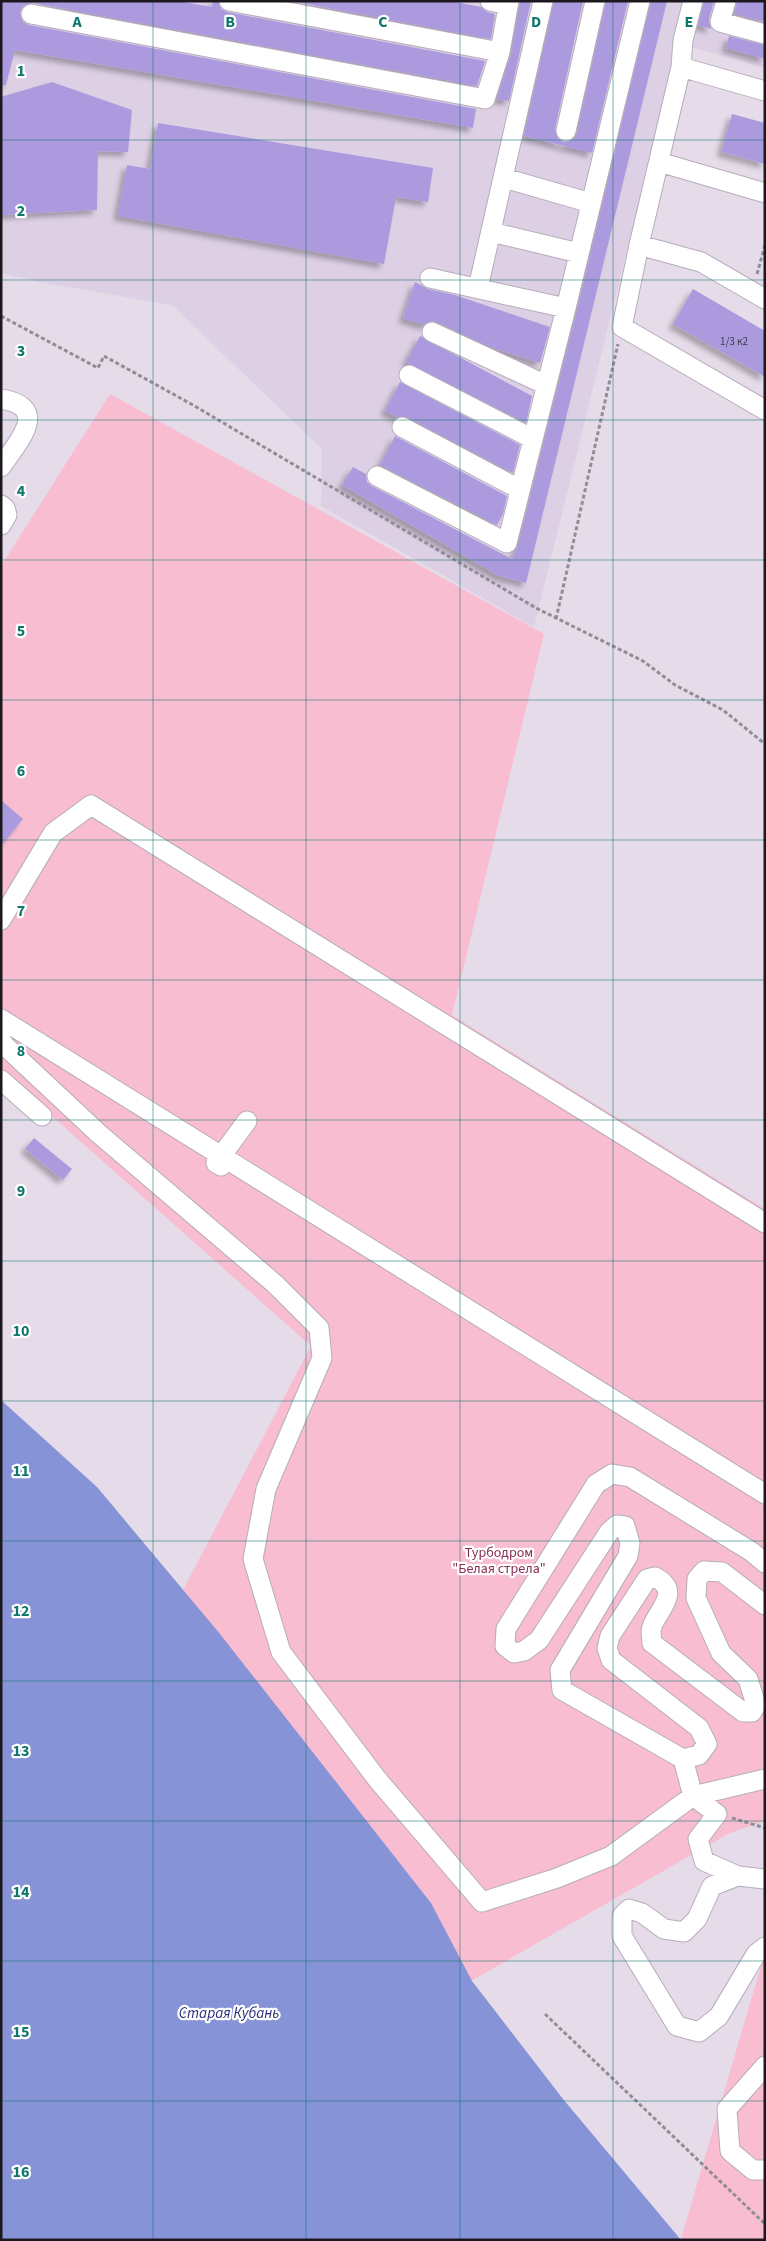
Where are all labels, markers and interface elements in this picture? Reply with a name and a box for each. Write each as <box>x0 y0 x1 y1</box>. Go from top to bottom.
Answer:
text: A <box>71 11 82 33</box>
text: B <box>225 11 235 33</box>
text: C <box>378 11 388 33</box>
text: D <box>531 11 541 33</box>
text: E <box>685 11 693 33</box>
text: 1 <box>17 60 25 82</box>
text: 2 <box>17 200 25 222</box>
house number: 1/3 к2 <box>720 334 748 349</box>
text: 3 <box>17 340 25 362</box>
text: 4 <box>17 480 26 502</box>
text: 5 <box>17 620 25 642</box>
text: 6 <box>17 760 25 782</box>
text: 7 <box>17 900 25 922</box>
text: 8 <box>17 1040 25 1062</box>
text: 9 <box>17 1180 25 1202</box>
text: 10 <box>13 1320 29 1342</box>
text: 11 <box>13 1460 29 1482</box>
park label: Турбодром "Белая стрела" <box>452 1543 546 1579</box>
text: 12 <box>13 1600 29 1622</box>
text: 13 <box>13 1740 29 1762</box>
text: 14 <box>13 1881 30 1903</box>
water label: Старая Кубань <box>179 2003 279 2024</box>
text: 15 <box>13 2021 29 2043</box>
text: 16 <box>13 2161 29 2183</box>

